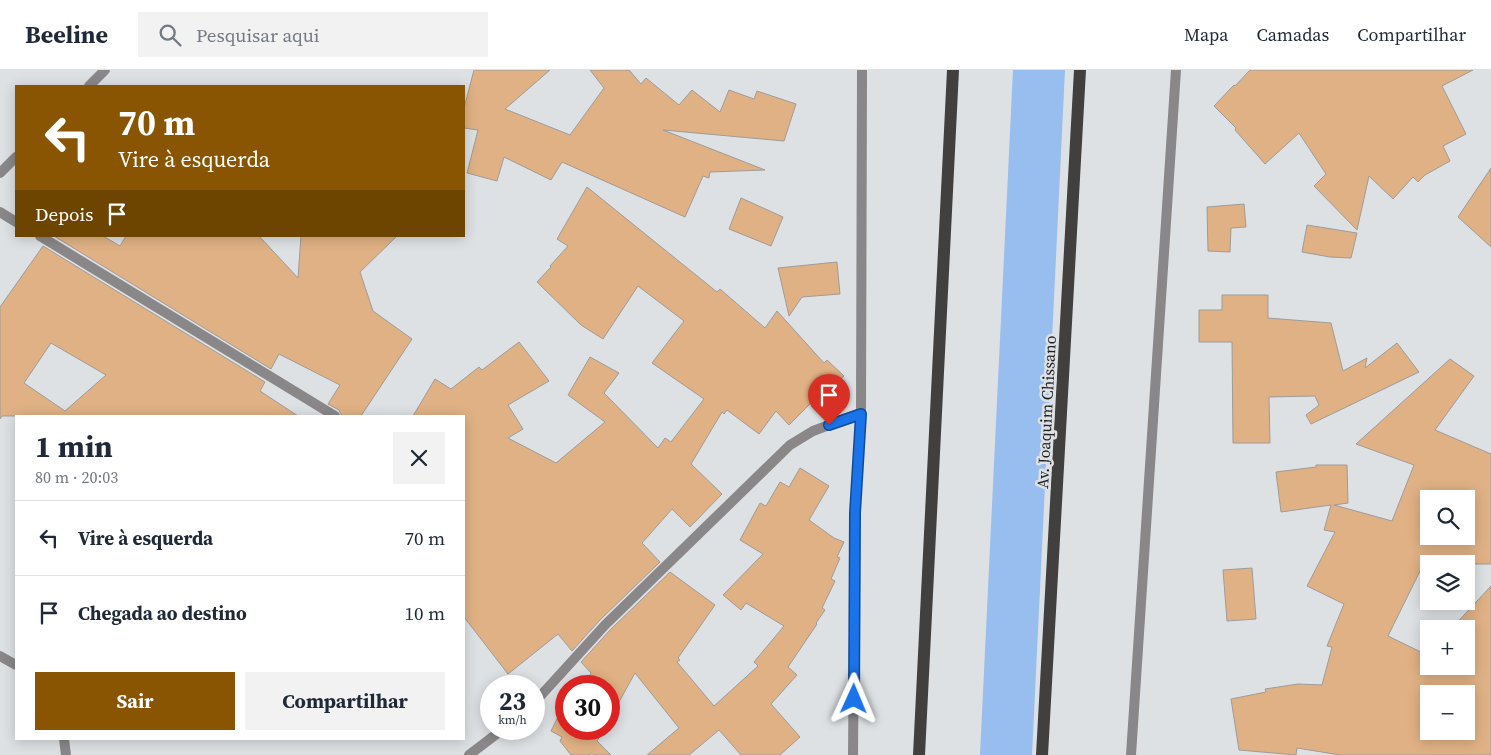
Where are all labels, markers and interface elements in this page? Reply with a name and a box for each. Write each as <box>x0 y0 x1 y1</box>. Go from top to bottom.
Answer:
search box <box>138 12 488 57</box>
text: Beeline <box>25 18 108 51</box>
icon: search <box>156 21 184 49</box>
text: Pesquisar aqui <box>196 22 319 48</box>
text: Mapa <box>1184 22 1228 47</box>
text: Camadas <box>1256 22 1329 47</box>
text: Compartilhar <box>1357 22 1466 47</box>
text: 70 m <box>118 99 195 147</box>
icon: left <box>35 105 100 170</box>
text: Vire à esquerda <box>118 144 270 174</box>
icon: arrive <box>103 200 131 228</box>
text: Depois <box>35 201 93 227</box>
street label: Av. Joaquim Chissano <box>1031 335 1061 489</box>
pin <box>808 374 850 425</box>
icon: arrive <box>815 381 843 409</box>
text: 1 min <box>35 426 113 467</box>
button: close <box>393 432 445 484</box>
text: 80 m · 20:03 <box>35 466 118 488</box>
map controls <box>1420 490 1475 740</box>
button: search <box>1420 490 1475 545</box>
icon: left <box>35 524 63 552</box>
text: Vire à esquerda <box>78 525 213 551</box>
text: 70 m <box>404 525 445 551</box>
button: layers <box>1420 555 1475 610</box>
icon: arrive <box>35 599 63 627</box>
text: Chegada ao destino <box>78 600 247 626</box>
text: 10 m <box>404 600 445 626</box>
button: + <box>1420 620 1475 675</box>
button: Sair <box>35 672 235 730</box>
button: Compartilhar <box>245 672 445 730</box>
position arrow <box>827 672 879 724</box>
speed limit sign: 30 <box>555 675 620 740</box>
text: 23 <box>499 684 526 718</box>
button: − <box>1420 685 1475 740</box>
text: km/h <box>498 712 527 728</box>

